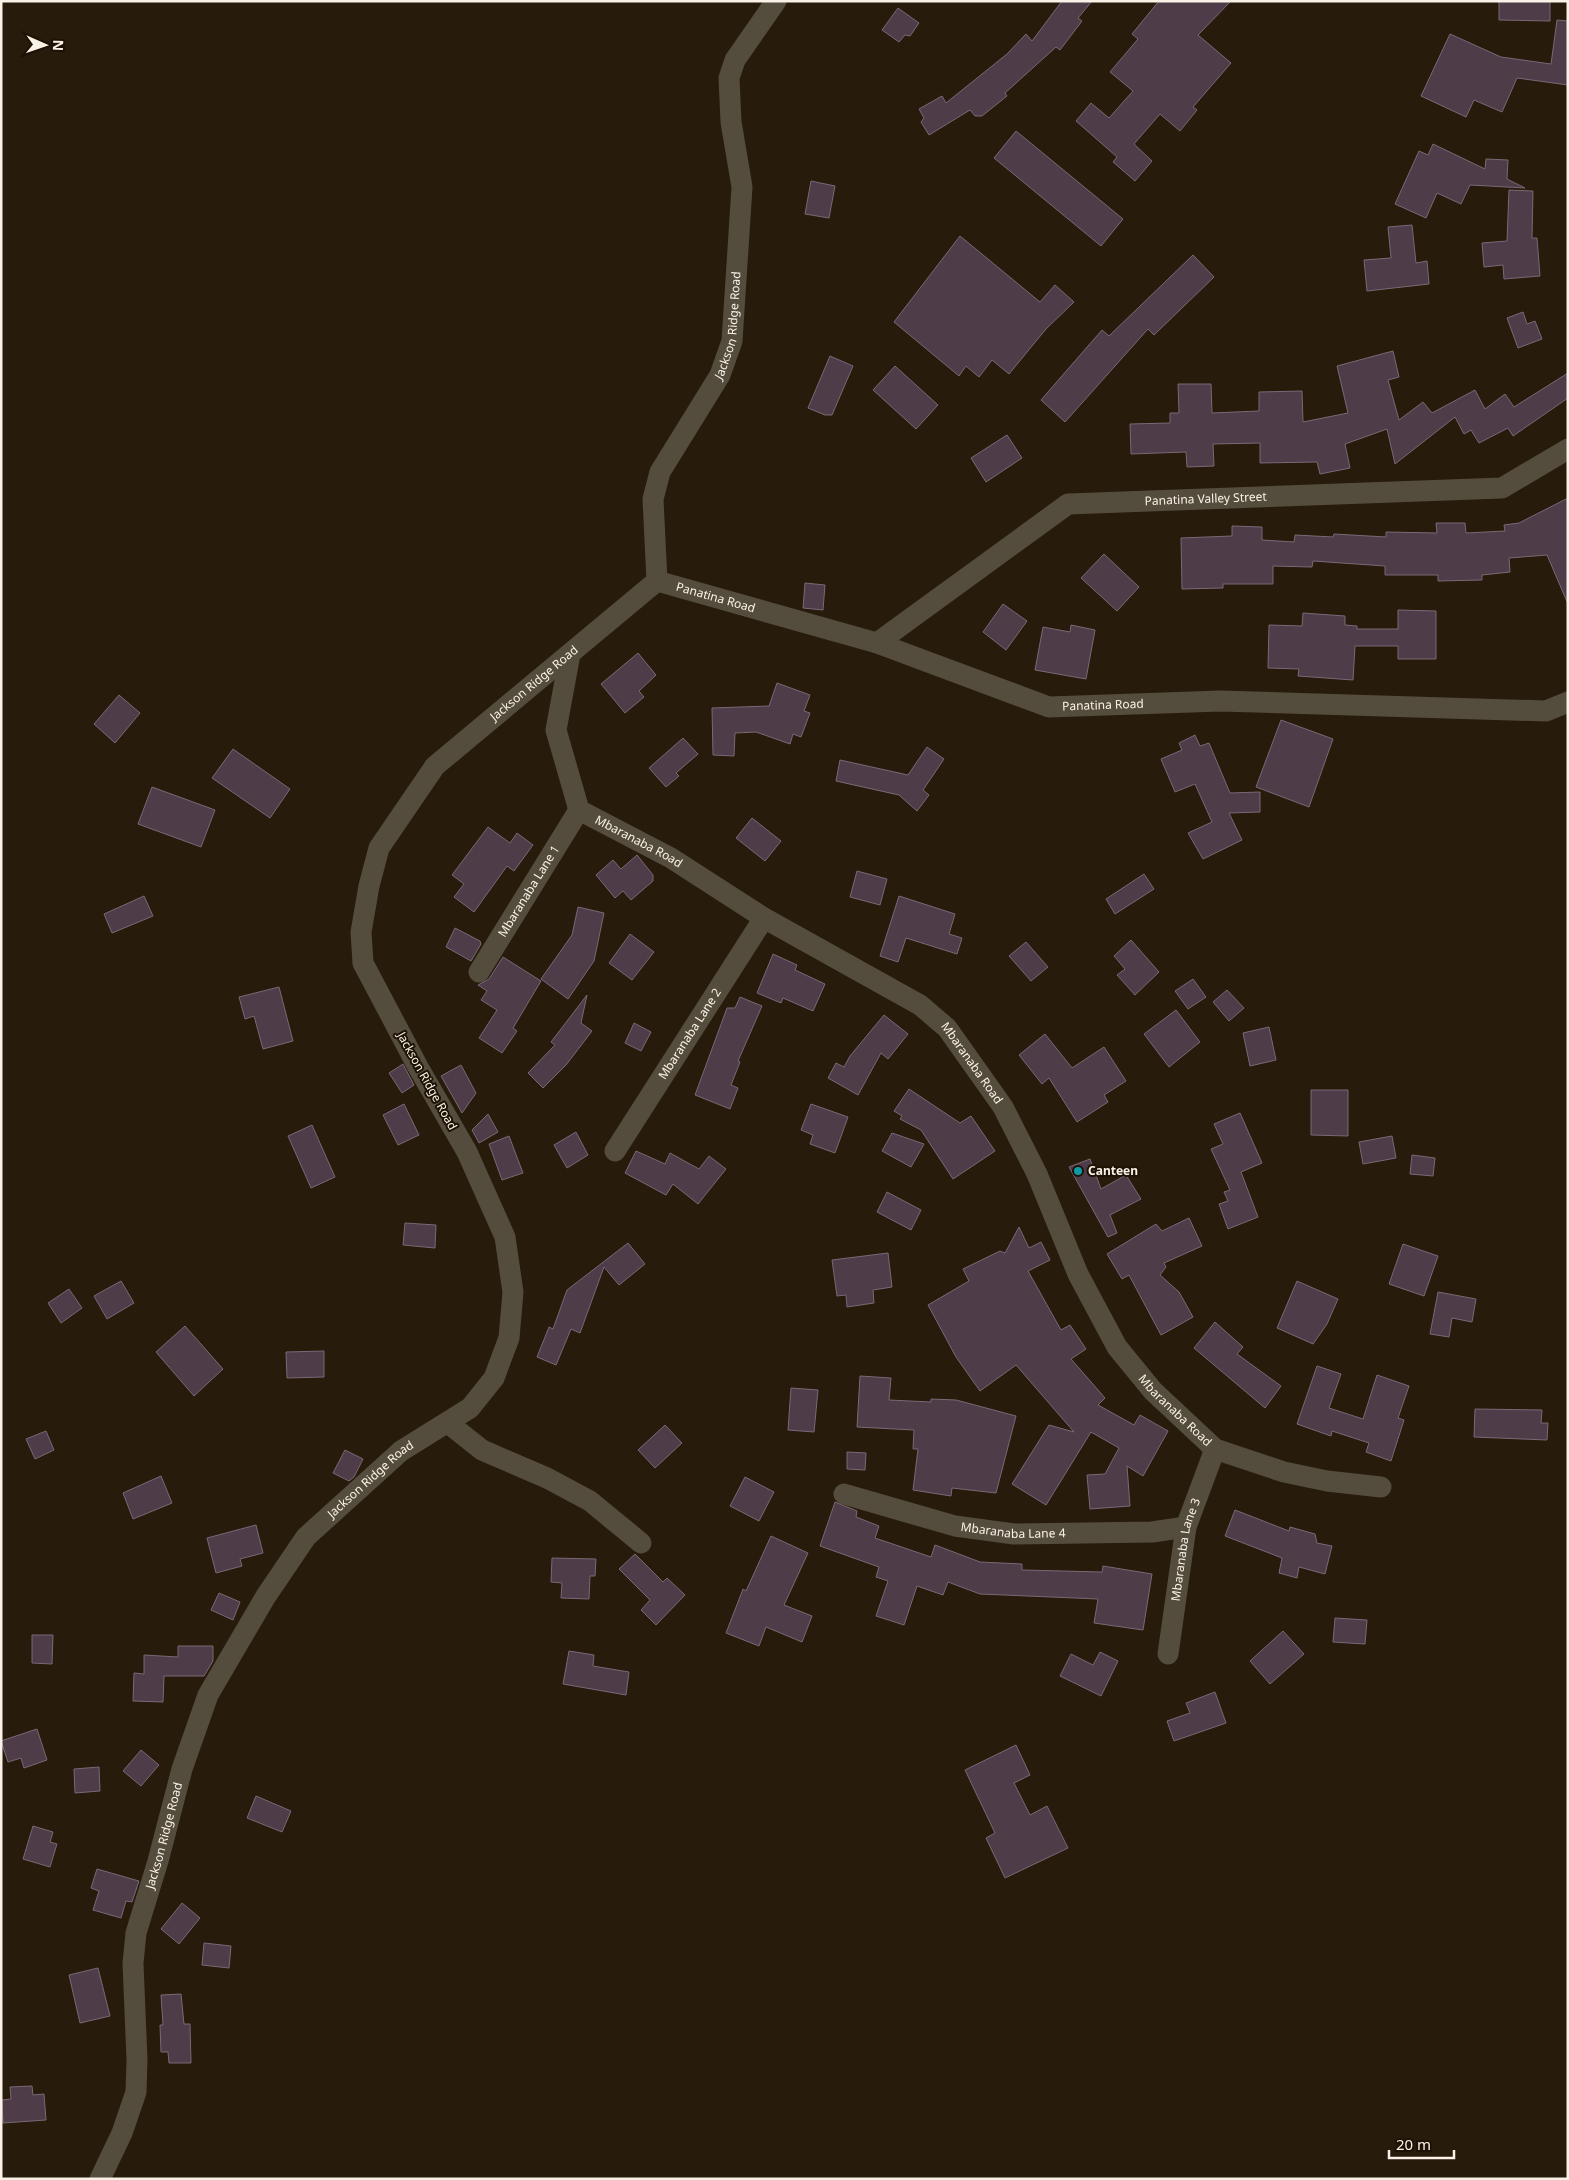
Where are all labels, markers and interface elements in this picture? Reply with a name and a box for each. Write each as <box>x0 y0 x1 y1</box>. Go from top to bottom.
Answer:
north arrow <box>20 20 70 70</box>
text: N <box>49 39 68 51</box>
street label: Jackson Ridge Road <box>710 271 745 383</box>
street label: Panatina Valley Street <box>1144 488 1268 509</box>
street label: Panatina Road <box>674 578 757 616</box>
street label: Jackson Ridge Road <box>485 641 581 725</box>
street label: Panatina Road <box>1062 695 1144 715</box>
street label: Mbaranaba Road <box>592 811 686 871</box>
street label: Mbaranaba Lane 1 <box>494 842 563 940</box>
street label: Mbaranaba Lane 2 <box>654 985 725 1082</box>
street label: Mbaranaba Road <box>937 1018 1007 1107</box>
street label: Jackson Ridge Road <box>393 1028 461 1133</box>
place label: Canteen <box>1088 1162 1138 1179</box>
marker: Canteen <box>1072 1165 1084 1177</box>
street label: Mbaranaba Road <box>1135 1371 1216 1450</box>
street label: Jackson Ridge Road <box>323 1436 417 1522</box>
street label: Mbaranaba Lane 3 <box>1167 1495 1204 1602</box>
street label: Mbaranaba Lane 4 <box>960 1518 1066 1542</box>
street label: Jackson Ridge Road <box>141 1780 186 1892</box>
scale bar <box>1389 2128 1454 2160</box>
text: 20 m <box>1396 2134 1431 2154</box>

